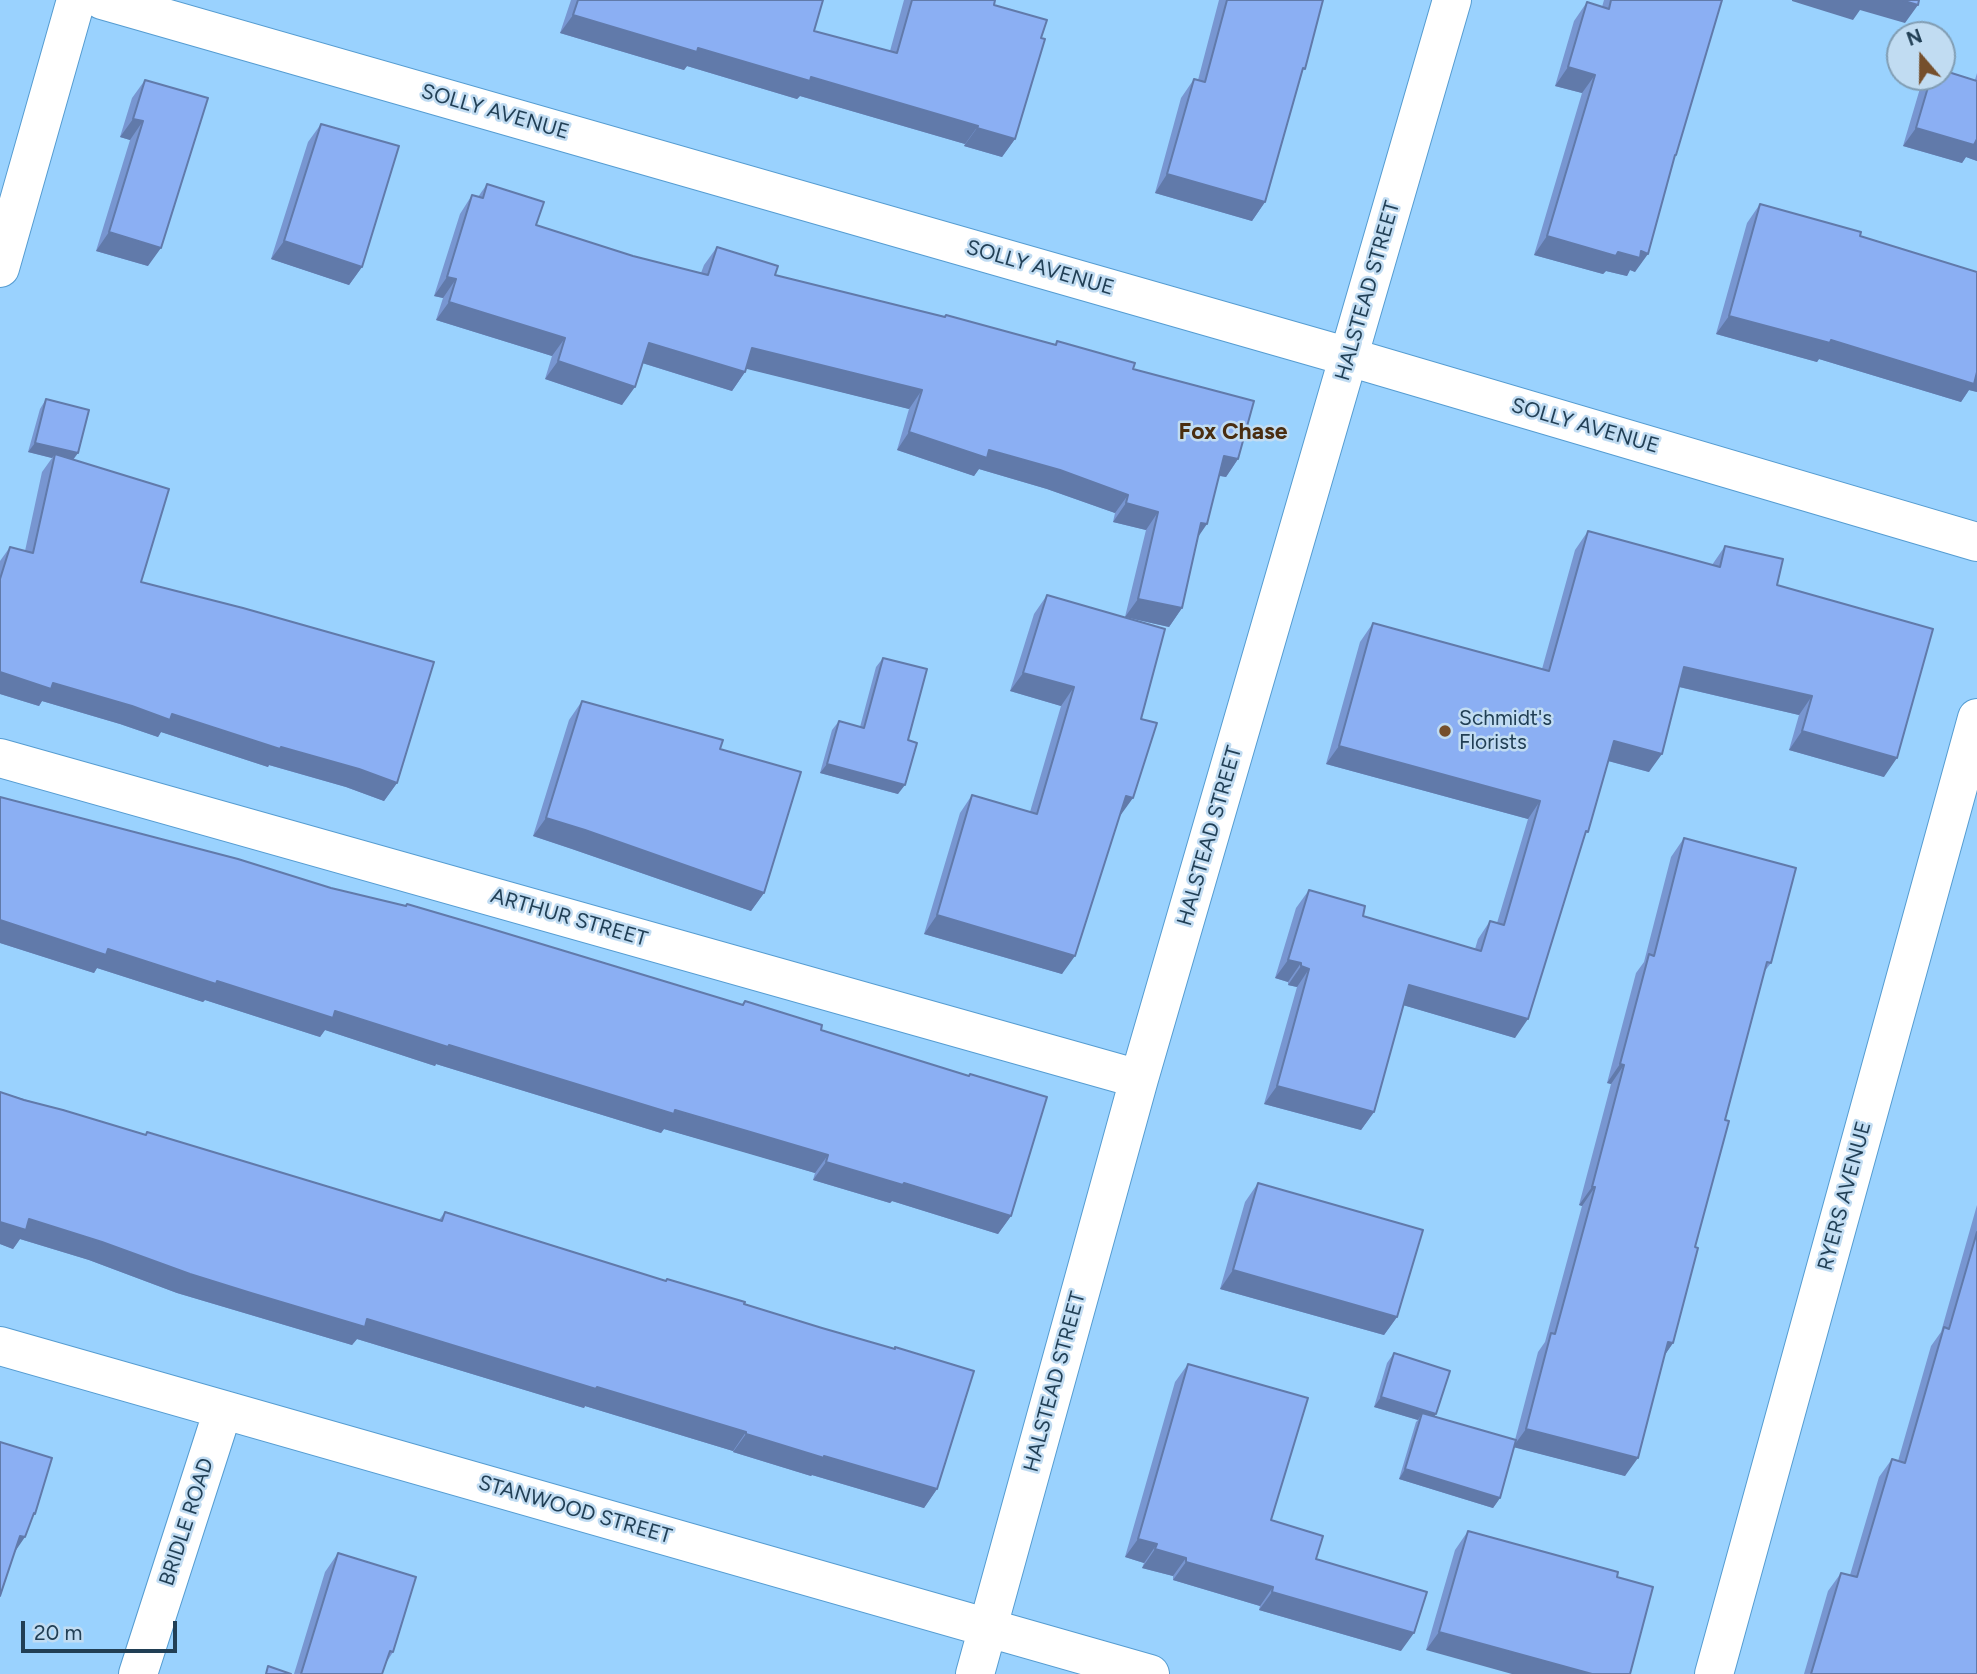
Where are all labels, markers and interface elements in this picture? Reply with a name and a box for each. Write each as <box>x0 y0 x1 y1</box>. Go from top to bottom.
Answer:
north arrow <box>1886 21 1956 91</box>
text: N <box>1903 24 1925 51</box>
street label: SOLLY AVENUE <box>418 79 572 145</box>
street label: HALSTEAD STREET <box>1330 198 1406 384</box>
street label: SOLLY AVENUE <box>963 235 1117 301</box>
street label: SOLLY AVENUE <box>1508 393 1662 459</box>
district label: Fox Chase <box>1179 418 1287 446</box>
place label: Schmidt's Florists <box>1459 706 1552 756</box>
marker: Schmidt's Florists <box>1437 723 1453 739</box>
street label: HALSTEAD STREET <box>1172 743 1248 929</box>
street label: ARTHUR STREET <box>488 884 650 952</box>
street label: RYERS AVENUE <box>1813 1119 1877 1273</box>
street label: HALSTEAD STREET <box>1019 1289 1091 1475</box>
street label: BRIDLE ROAD <box>155 1455 219 1589</box>
street label: STANWOOD STREET <box>475 1470 675 1550</box>
scale bar <box>24 1608 180 1652</box>
text: 20 m <box>34 1620 82 1645</box>

